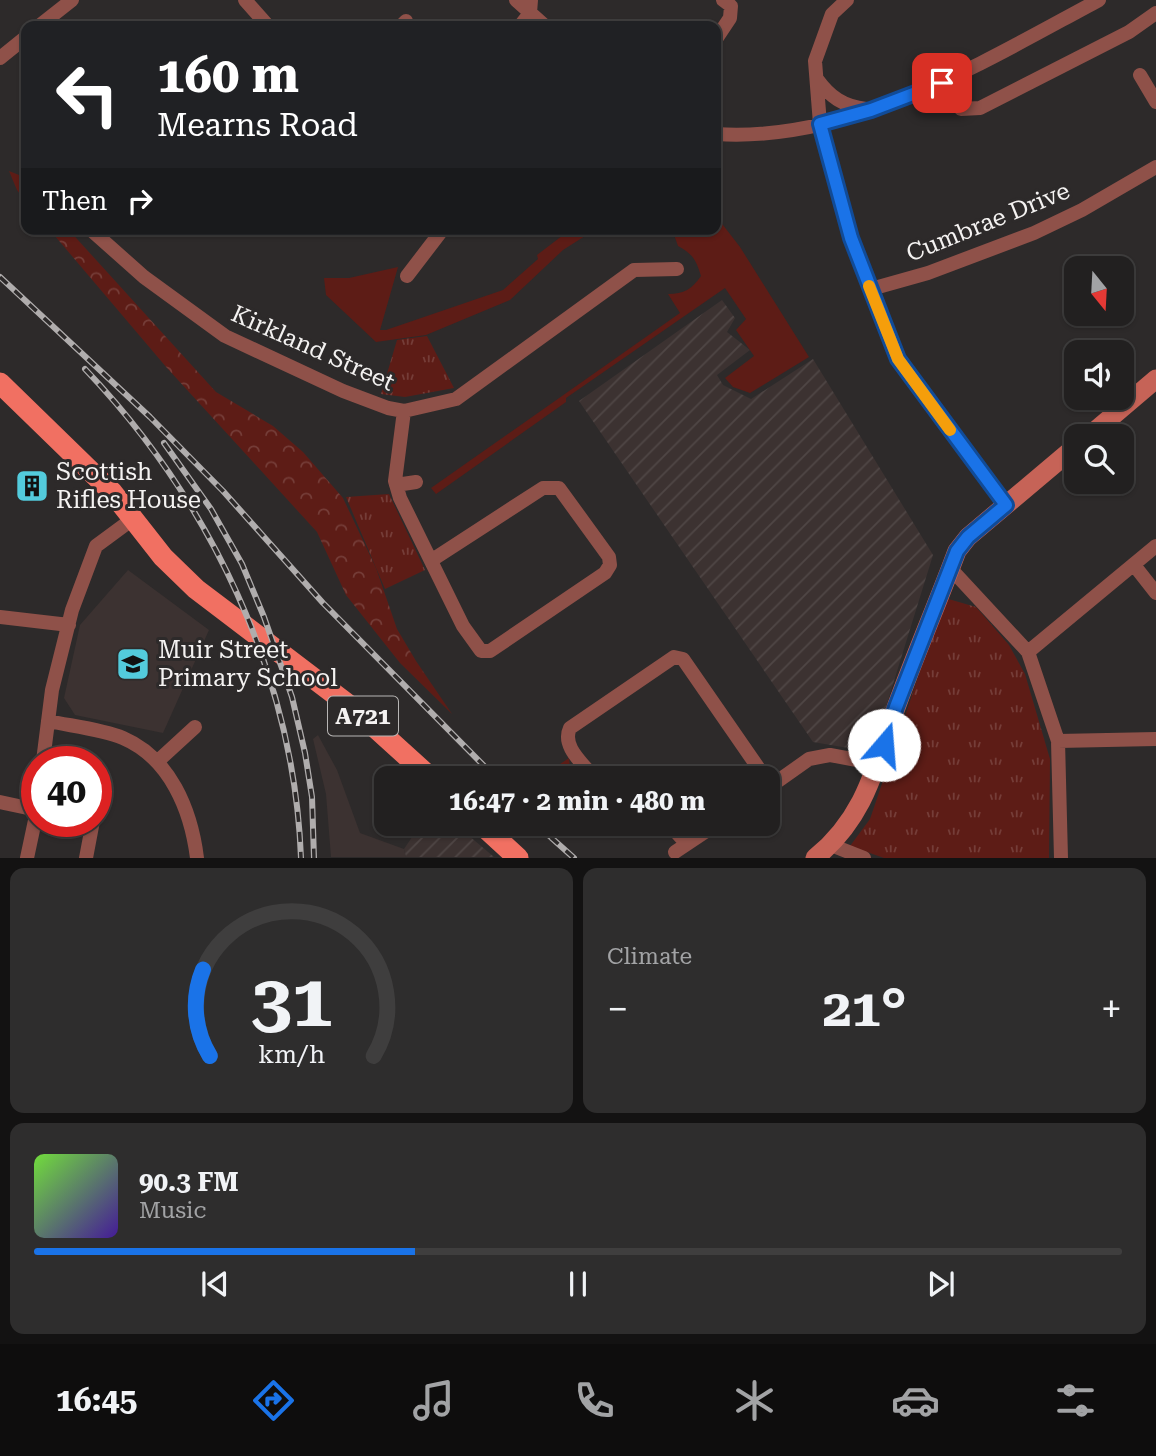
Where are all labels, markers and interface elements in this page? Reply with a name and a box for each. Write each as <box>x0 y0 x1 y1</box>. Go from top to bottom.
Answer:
text: 160 m <box>157 47 299 104</box>
icon: left <box>42 49 133 140</box>
pin <box>912 53 972 113</box>
icon: arrive <box>923 64 961 102</box>
text: Mearns Road <box>157 106 358 144</box>
street label: Cumbrae Drive <box>902 176 1074 268</box>
icon: right <box>121 182 159 220</box>
text: Then <box>42 186 107 216</box>
north arrow <box>1064 256 1134 326</box>
map controls <box>1064 256 1134 494</box>
street label: Kirkland Street <box>227 299 399 397</box>
button: sound <box>1064 340 1134 410</box>
button: search <box>1064 424 1134 494</box>
place label: Scottish Rifles House <box>56 458 201 514</box>
building icon: Scottish Rifles House <box>13 467 51 505</box>
place label: Muir Street Primary School <box>158 636 338 692</box>
school or university icon: Muir Street Primary School <box>114 645 152 683</box>
road number: A721 <box>328 696 398 736</box>
position arrow <box>847 708 921 782</box>
speed limit sign: 40 <box>21 746 112 837</box>
text: 16:47 · 2 min · 480 m <box>449 786 705 816</box>
text: Climate <box>607 943 692 970</box>
text: 31 <box>251 960 332 1045</box>
text: 21° <box>822 978 907 1039</box>
text: − <box>607 987 628 1031</box>
text: + <box>1101 987 1122 1031</box>
text: km/h <box>258 1040 325 1069</box>
text: 90.3 FM <box>139 1167 239 1197</box>
text: Music <box>139 1197 206 1224</box>
icon: previous <box>196 1265 234 1303</box>
icon: pause <box>559 1265 597 1303</box>
icon: next <box>922 1265 960 1303</box>
icon: directions <box>249 1376 298 1425</box>
icon: music <box>409 1376 458 1425</box>
icon: phone <box>570 1376 619 1425</box>
icon: climate <box>730 1376 779 1425</box>
icon: car <box>891 1376 940 1425</box>
icon: filters <box>1051 1376 1100 1425</box>
text: 16:45 <box>56 1381 137 1419</box>

